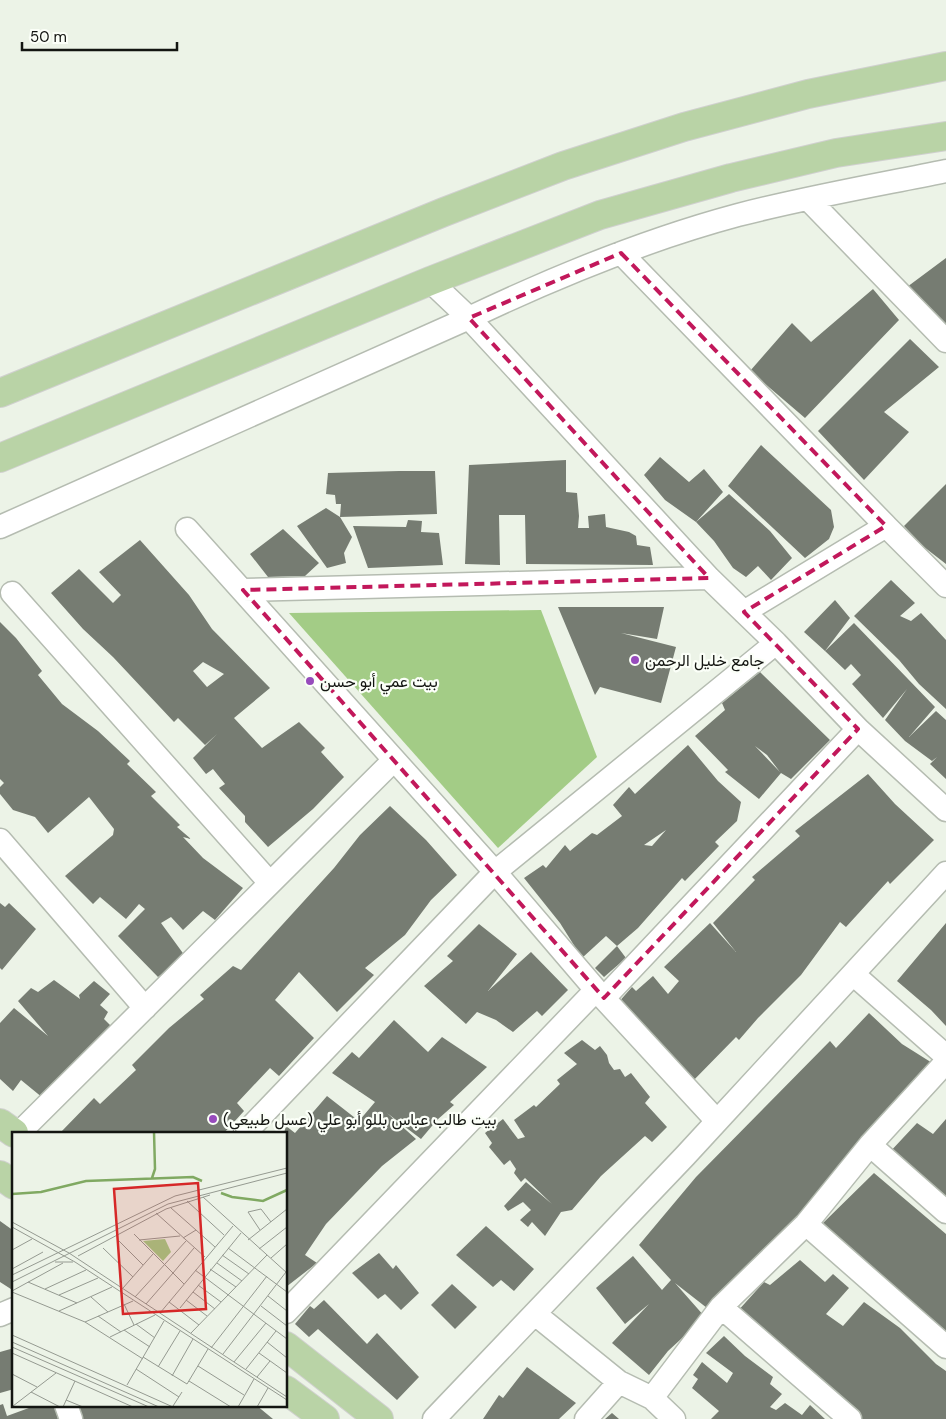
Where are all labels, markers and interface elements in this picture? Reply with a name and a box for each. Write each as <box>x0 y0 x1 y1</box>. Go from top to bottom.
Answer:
scale bar <box>22 20 178 52</box>
text: 50 m <box>30 27 67 47</box>
place label: جامع خليل الرحمن <box>645 650 764 672</box>
marker: جامع خليل الرحمن <box>629 654 641 666</box>
place label: بيت عمي أبو حسن <box>320 671 438 695</box>
marker: بيت عمي أبو حسن <box>304 675 316 687</box>
place label: بيت طالب عباس بللو أبو علي (عسل طبيعي) <box>223 1109 496 1133</box>
marker: بيت طالب عباس بللو أبو علي (عسل طبيعي) <box>207 1113 219 1125</box>
inset map <box>12 1132 288 1406</box>

